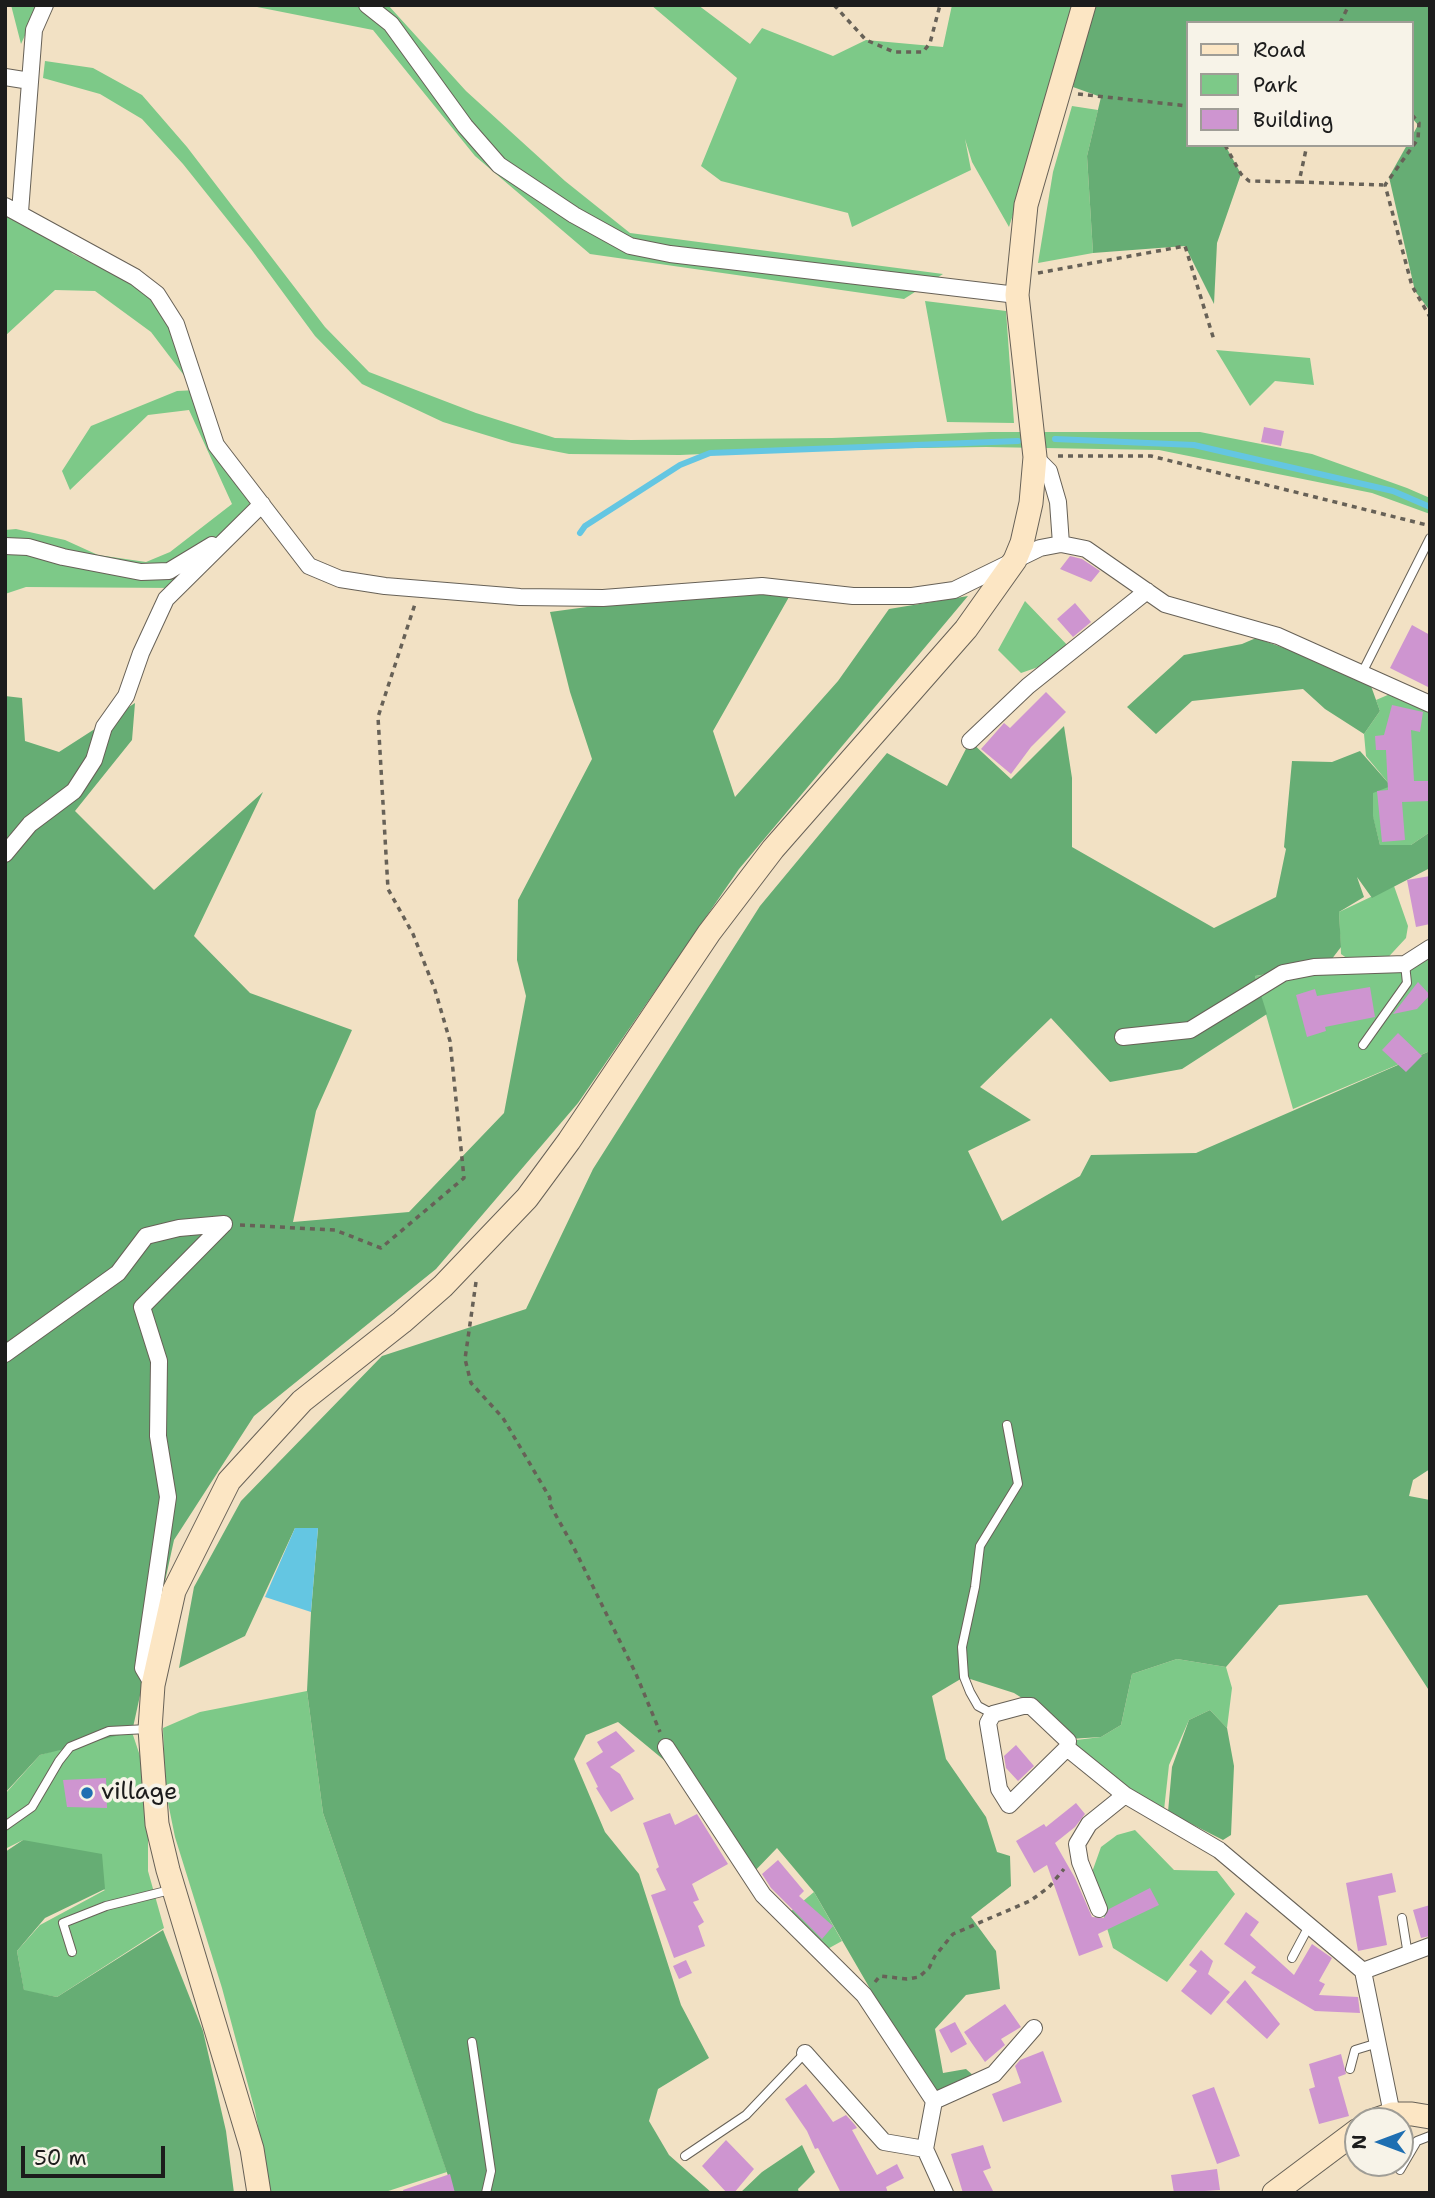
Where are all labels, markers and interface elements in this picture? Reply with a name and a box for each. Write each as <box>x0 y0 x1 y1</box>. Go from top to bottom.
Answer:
legend <box>1186 21 1414 147</box>
text: Road <box>1253 36 1306 64</box>
text: Park <box>1253 71 1298 99</box>
text: Building <box>1253 106 1333 134</box>
place label: village <box>101 1779 178 1807</box>
marker: village <box>79 1785 95 1801</box>
north arrow <box>1344 2107 1414 2177</box>
scale bar <box>24 2132 168 2176</box>
text: N <box>1347 2134 1372 2150</box>
text: 50 m <box>34 2144 87 2172</box>

